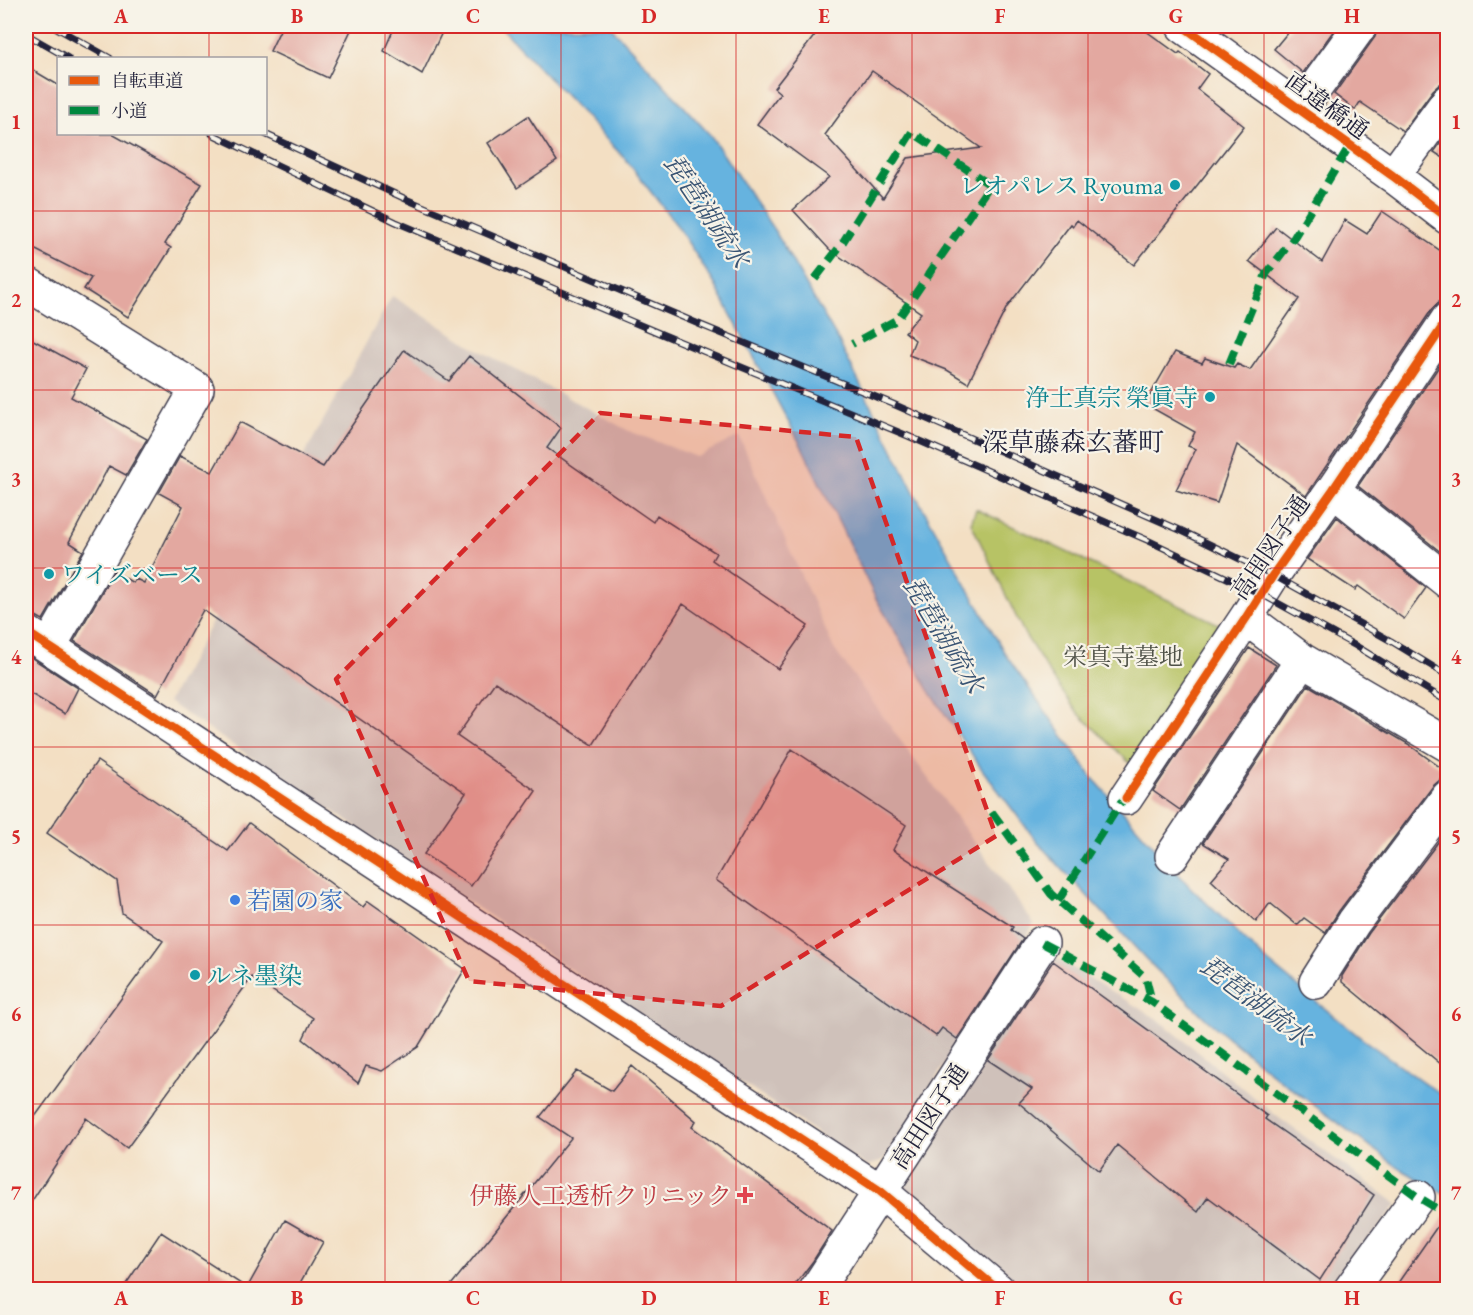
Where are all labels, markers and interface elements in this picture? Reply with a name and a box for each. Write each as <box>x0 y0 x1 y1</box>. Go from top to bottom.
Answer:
text: A <box>113 3 129 29</box>
text: B <box>291 3 303 29</box>
text: C <box>466 3 480 29</box>
text: D <box>641 3 657 29</box>
text: E <box>818 3 830 29</box>
text: F <box>995 3 1006 29</box>
text: G <box>1169 3 1183 29</box>
text: H <box>1344 3 1360 29</box>
legend <box>57 57 267 135</box>
street label: 直違橋通 <box>1279 64 1375 146</box>
text: 自転車道 <box>111 69 183 92</box>
text: 小道 <box>111 99 147 122</box>
text: 1 <box>11 109 21 135</box>
text: 1 <box>1451 109 1461 135</box>
water label: 琵琶湖疏水 <box>657 148 759 277</box>
place label: レオパレス Ryouma <box>960 170 1163 201</box>
marker: レオパレス Ryouma <box>1168 178 1182 192</box>
text: 2 <box>11 287 22 313</box>
text: 2 <box>1451 287 1462 313</box>
place label: 浄土真宗 榮眞寺 <box>1025 382 1198 413</box>
marker: 浄土真宗 榮眞寺 <box>1203 390 1217 404</box>
district label: 深草藤森玄蕃町 <box>982 425 1164 459</box>
text: 3 <box>11 466 21 492</box>
text: 3 <box>1451 466 1461 492</box>
street label: 高田図子通 <box>1224 489 1316 605</box>
place label: ワイズベース <box>61 559 203 590</box>
marker: ワイズベース <box>42 567 56 581</box>
water label: 琵琶湖疏水 <box>896 571 994 702</box>
park label: 栄真寺墓地 <box>1063 641 1183 672</box>
text: 4 <box>11 644 22 670</box>
text: 4 <box>1451 644 1462 670</box>
text: 5 <box>11 823 21 849</box>
text: 5 <box>1451 823 1461 849</box>
place label: 若園の家 <box>247 885 343 916</box>
marker: 若園の家 <box>228 893 242 907</box>
water label: 琵琶湖疏水 <box>1194 948 1321 1055</box>
place label: ルネ墨染 <box>207 960 302 991</box>
marker: ルネ墨染 <box>188 968 202 982</box>
text: 6 <box>11 1001 22 1027</box>
text: 6 <box>1451 1001 1462 1027</box>
street label: 高田図子通 <box>883 1057 975 1175</box>
text: 7 <box>11 1180 22 1206</box>
place label: 伊藤人工透析クリニック <box>469 1180 732 1211</box>
text: 7 <box>1451 1180 1462 1206</box>
marker: 伊藤人工透析クリニック <box>736 1186 754 1204</box>
text: A <box>113 1285 129 1311</box>
text: B <box>291 1285 303 1311</box>
text: C <box>466 1285 480 1311</box>
text: D <box>641 1285 657 1311</box>
text: E <box>818 1285 830 1311</box>
text: F <box>995 1285 1006 1311</box>
text: G <box>1169 1285 1183 1311</box>
text: H <box>1344 1285 1360 1311</box>

